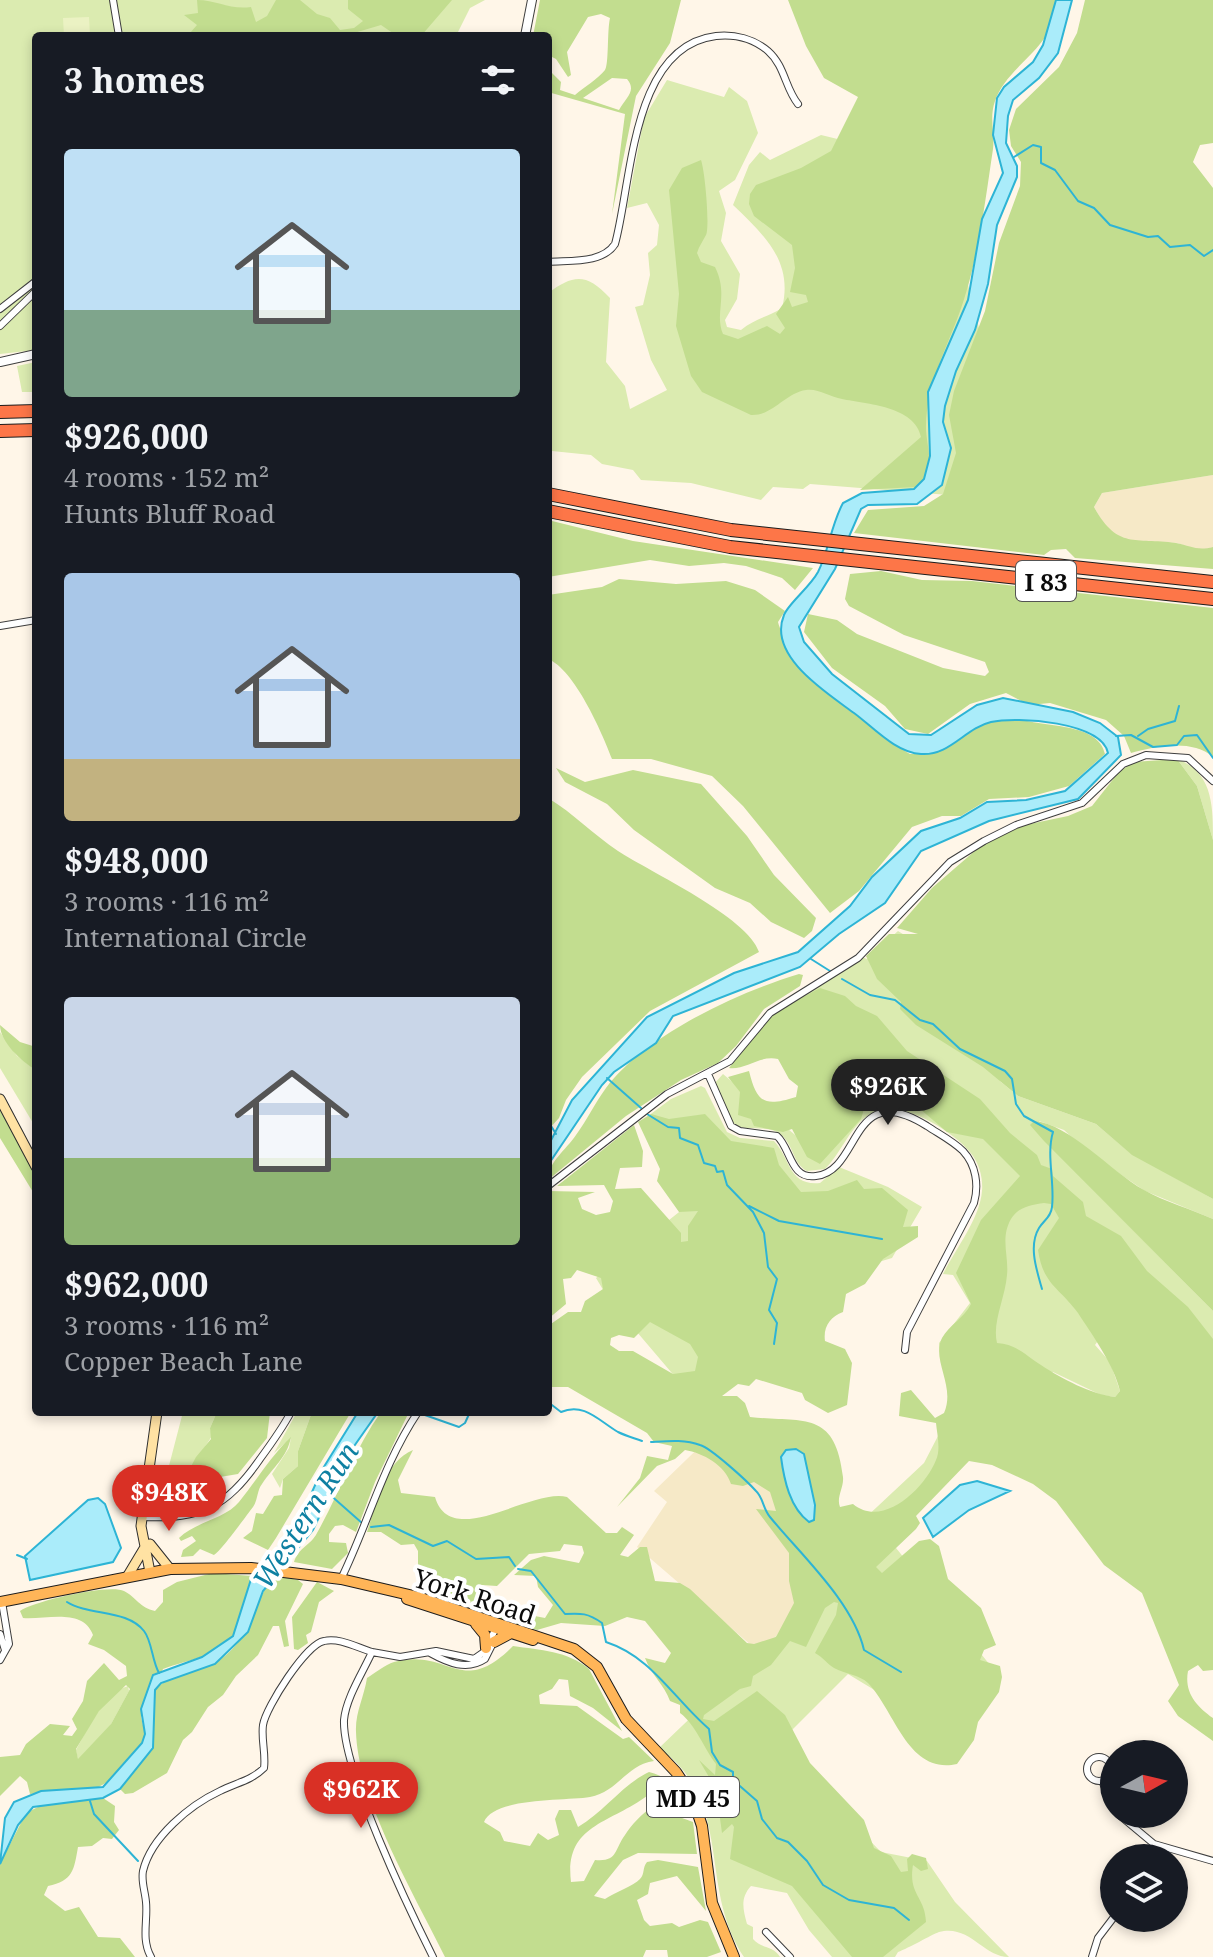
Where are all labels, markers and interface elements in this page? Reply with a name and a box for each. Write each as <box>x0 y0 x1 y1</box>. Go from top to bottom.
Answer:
text: 3 homes <box>64 57 205 103</box>
icon: filters <box>476 58 520 102</box>
icon: home <box>220 201 364 345</box>
text: $926,000 <box>64 413 208 459</box>
text: 4 rooms · 152 m² <box>64 459 269 495</box>
text: Hunts Bluff Road <box>64 495 275 531</box>
road number: I 83 <box>1016 561 1076 601</box>
icon: home <box>220 625 364 769</box>
text: $948,000 <box>64 837 208 883</box>
text: 3 rooms · 116 m² <box>64 883 269 919</box>
text: International Circle <box>64 919 307 955</box>
icon: home <box>220 1049 364 1193</box>
pin: $926K <box>832 1059 944 1127</box>
text: $926K <box>849 1067 927 1103</box>
text: $962,000 <box>64 1261 208 1307</box>
text: 3 rooms · 116 m² <box>64 1307 269 1343</box>
text: Copper Beach Lane <box>64 1343 303 1379</box>
water label: Western Run <box>243 1434 367 1596</box>
pin: $948K <box>113 1465 225 1533</box>
text: $948K <box>130 1473 208 1509</box>
street label: York Road <box>408 1559 541 1633</box>
north arrow <box>1100 1740 1188 1828</box>
map controls <box>1100 1740 1188 1932</box>
pin: $962K <box>305 1762 417 1830</box>
text: $962K <box>322 1770 400 1806</box>
road number: MD 45 <box>647 1777 739 1817</box>
button: layers <box>1100 1844 1188 1932</box>

